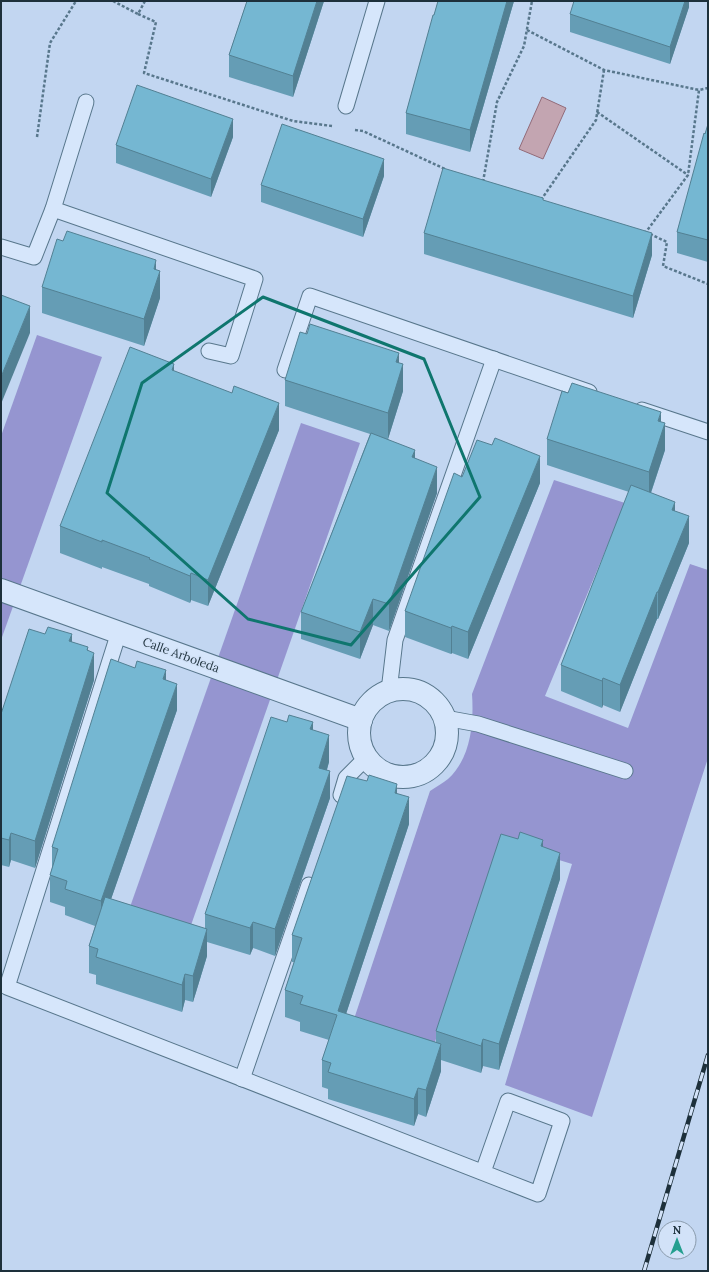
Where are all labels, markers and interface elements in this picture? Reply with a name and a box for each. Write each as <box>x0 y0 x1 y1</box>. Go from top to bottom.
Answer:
street label: Calle Arboleda <box>141 634 222 675</box>
north arrow <box>657 1220 697 1260</box>
text: N <box>673 1223 682 1237</box>

